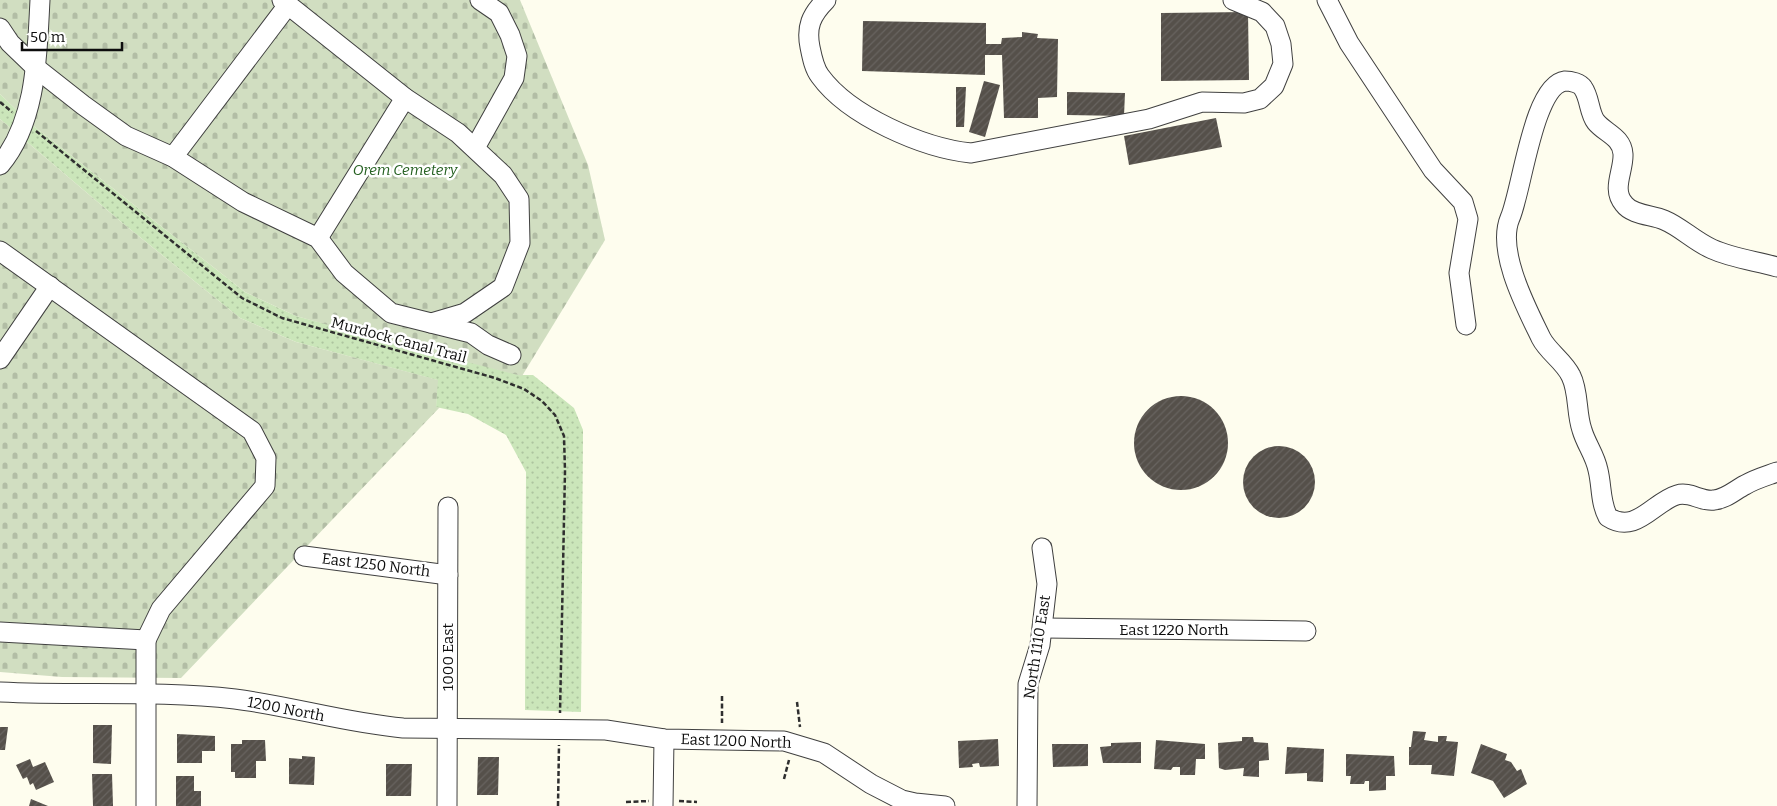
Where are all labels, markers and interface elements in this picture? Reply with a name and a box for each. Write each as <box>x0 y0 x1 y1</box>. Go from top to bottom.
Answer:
scale bar <box>22 20 122 52</box>
text: 50 m <box>30 28 66 46</box>
park label: Orem Cemetery <box>353 161 459 179</box>
street label: Murdock Canal Trail <box>329 313 469 367</box>
street label: East 1250 North <box>321 549 432 581</box>
street label: North 1110 East <box>1020 593 1054 700</box>
street label: East 1220 North <box>1119 621 1229 639</box>
street label: 1000 East <box>439 623 457 691</box>
street label: 1200 North <box>246 693 327 725</box>
street label: East 1200 North <box>680 730 792 752</box>

